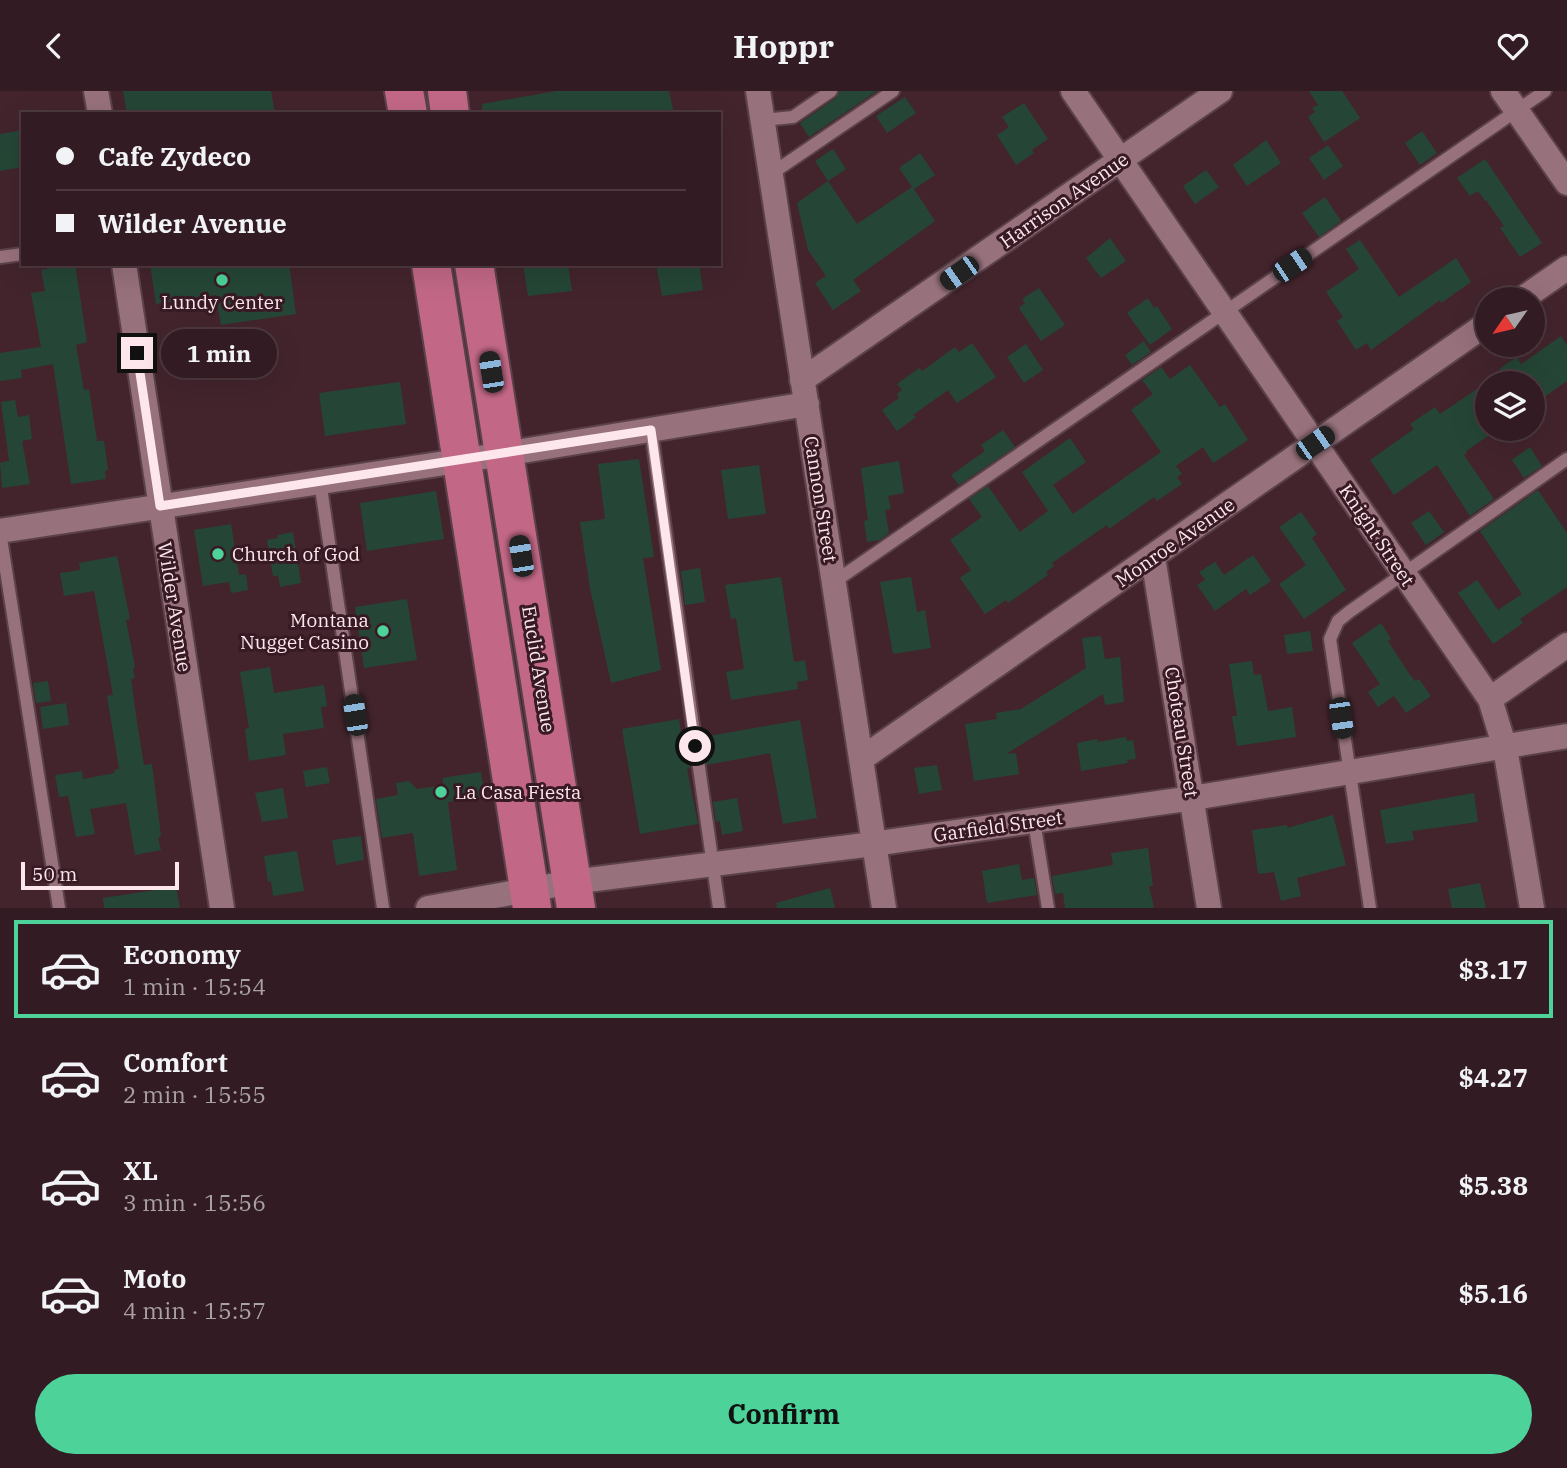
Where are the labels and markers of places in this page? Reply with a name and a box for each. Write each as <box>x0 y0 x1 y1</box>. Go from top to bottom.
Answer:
marker: Lundy Center <box>214 272 230 288</box>
place label: Lundy Center <box>162 290 283 314</box>
place label: Church of God <box>232 542 360 566</box>
marker: Church of God <box>210 546 226 562</box>
place label: Montana Nugget Casino <box>240 608 369 654</box>
marker: Montana Nugget Casino <box>375 623 391 639</box>
place label: La Casa Fiesta <box>455 780 581 804</box>
marker: La Casa Fiesta <box>433 784 449 800</box>

